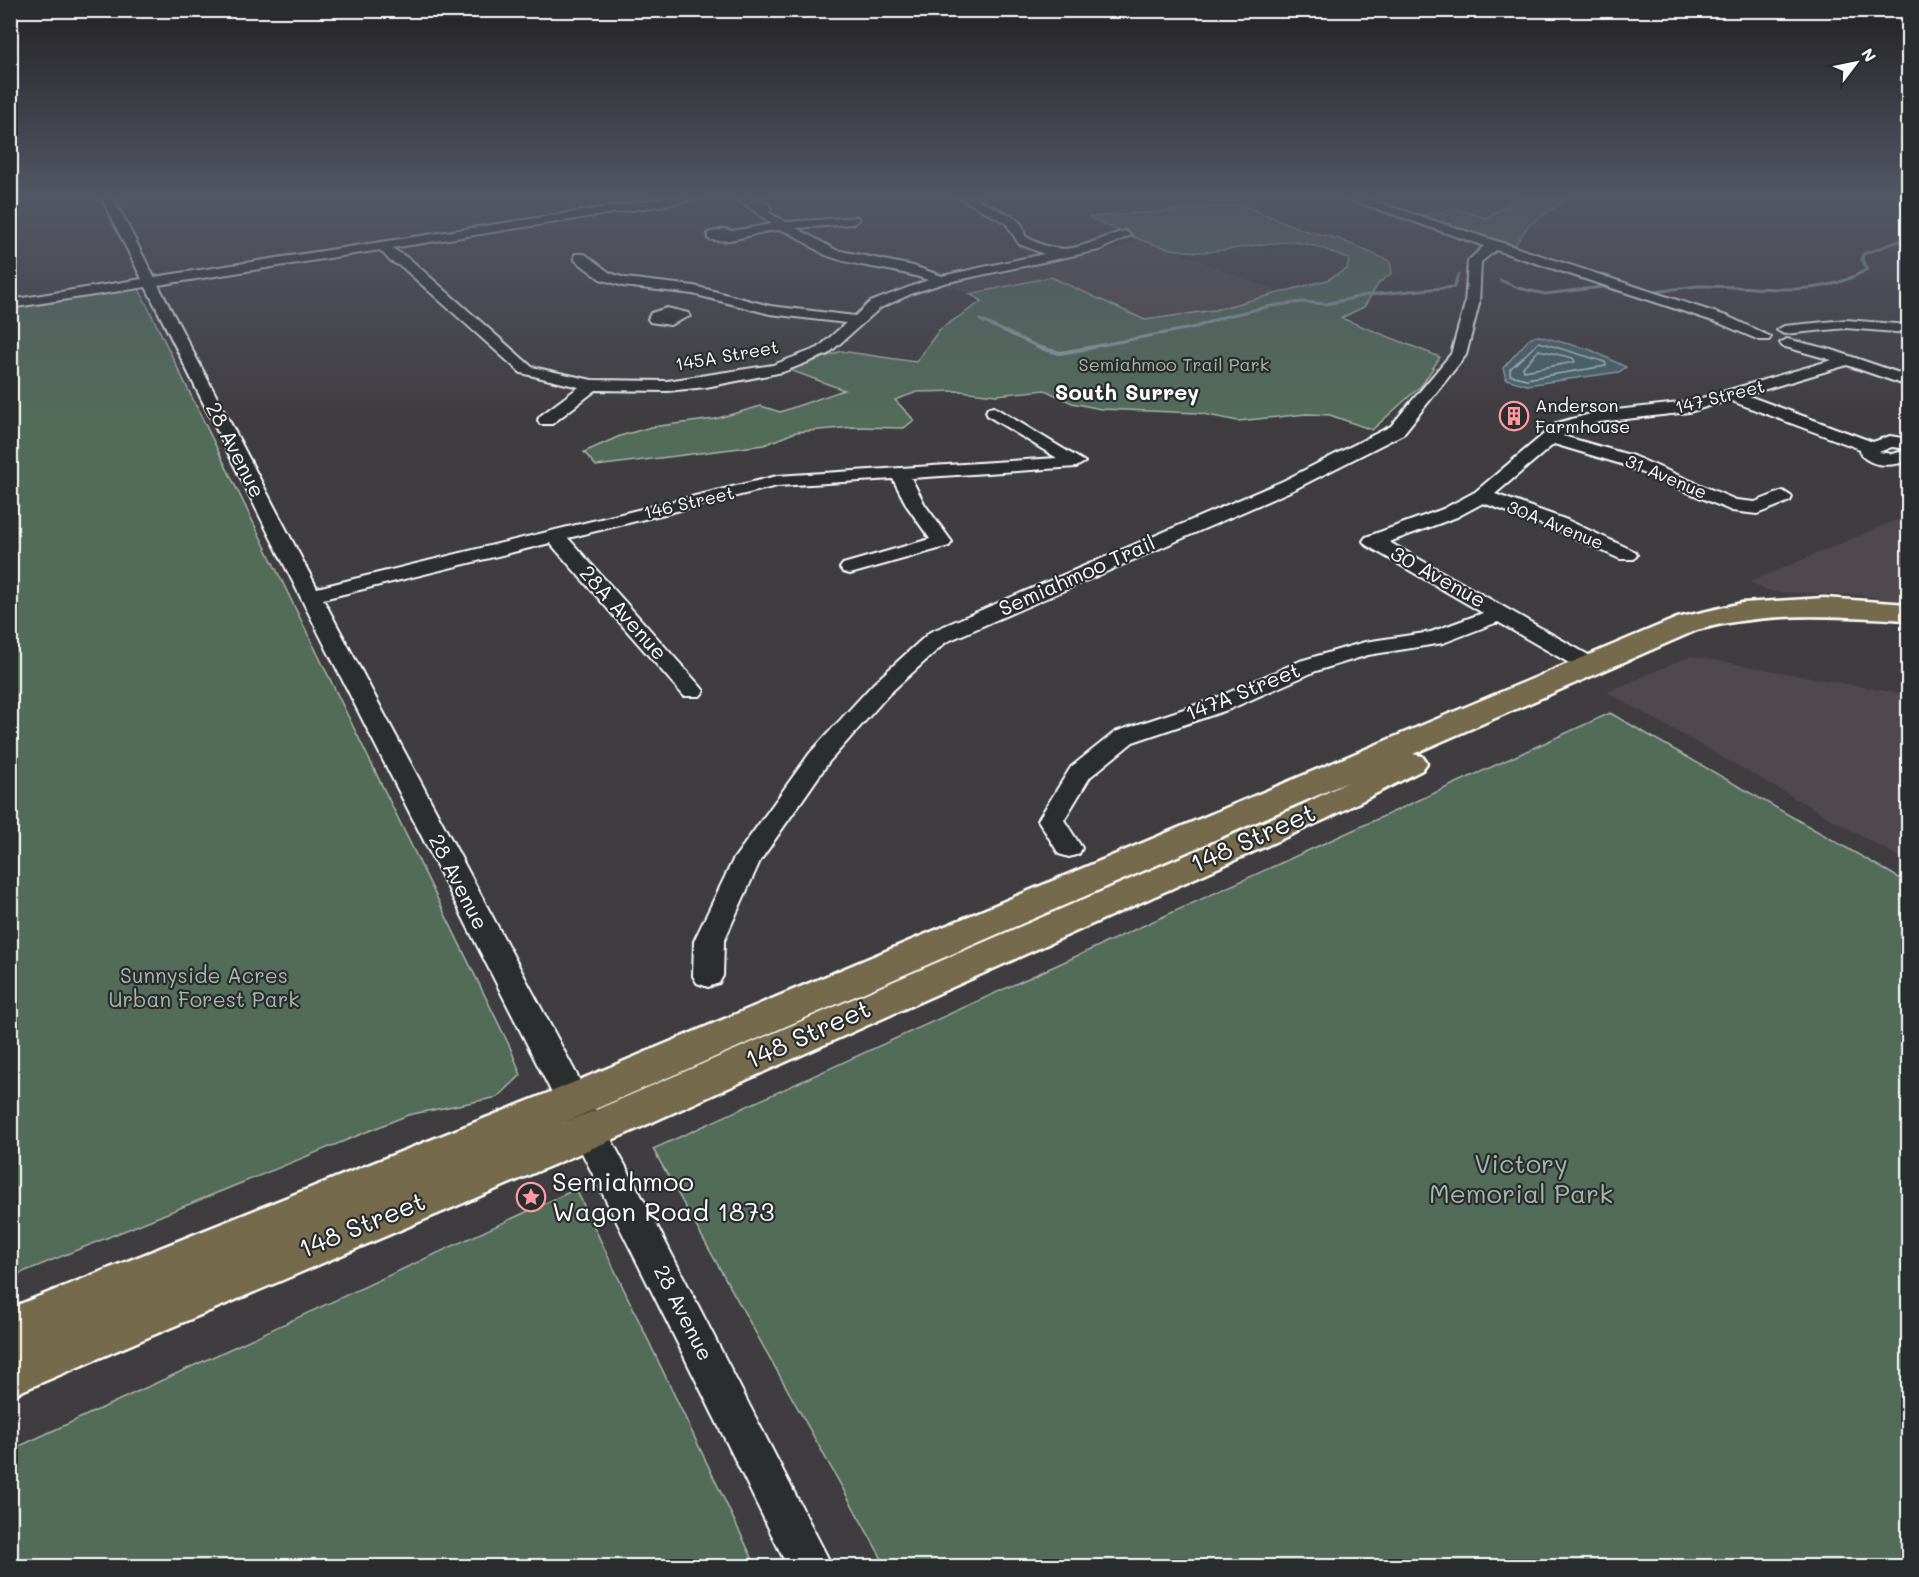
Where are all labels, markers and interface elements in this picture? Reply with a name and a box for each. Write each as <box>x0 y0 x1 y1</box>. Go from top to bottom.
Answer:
north arrow <box>1826 33 1886 93</box>
text: N <box>1857 44 1881 66</box>
street label: 145A Street <box>673 334 780 376</box>
park label: Semiahmoo Trail Park <box>1079 352 1269 376</box>
street label: 147 Street <box>1672 373 1767 419</box>
district label: South Surrey <box>1055 377 1199 406</box>
place label: Anderson Farmhouse <box>1535 393 1630 438</box>
street label: 28 Avenue <box>201 397 272 502</box>
building icon: Anderson Farmhouse <box>1498 400 1530 432</box>
street label: 31 Avenue <box>1622 448 1711 504</box>
street label: 146 Street <box>641 480 737 524</box>
street label: 30A Avenue <box>1504 494 1607 554</box>
street label: Semiahmoo Trail <box>994 528 1159 621</box>
street label: 30 Avenue <box>1386 539 1491 613</box>
street label: 28A Avenue <box>574 559 674 665</box>
street label: 147A Street <box>1181 655 1304 726</box>
street label: 148 Street <box>1185 794 1321 880</box>
street label: 28 Avenue <box>424 829 495 934</box>
park label: Sunnyside Acres Urban Forest Park <box>109 961 299 1012</box>
street label: 148 Street <box>740 990 876 1076</box>
park label: Victory Memorial Park <box>1429 1146 1613 1210</box>
place label: Semiahmoo Wagon Road 1873 <box>552 1164 774 1228</box>
place icon: Semiahmoo Wagon Road 1873 <box>515 1181 547 1213</box>
street label: 148 Street <box>293 1183 430 1265</box>
street label: 28 Avenue <box>649 1260 720 1365</box>

